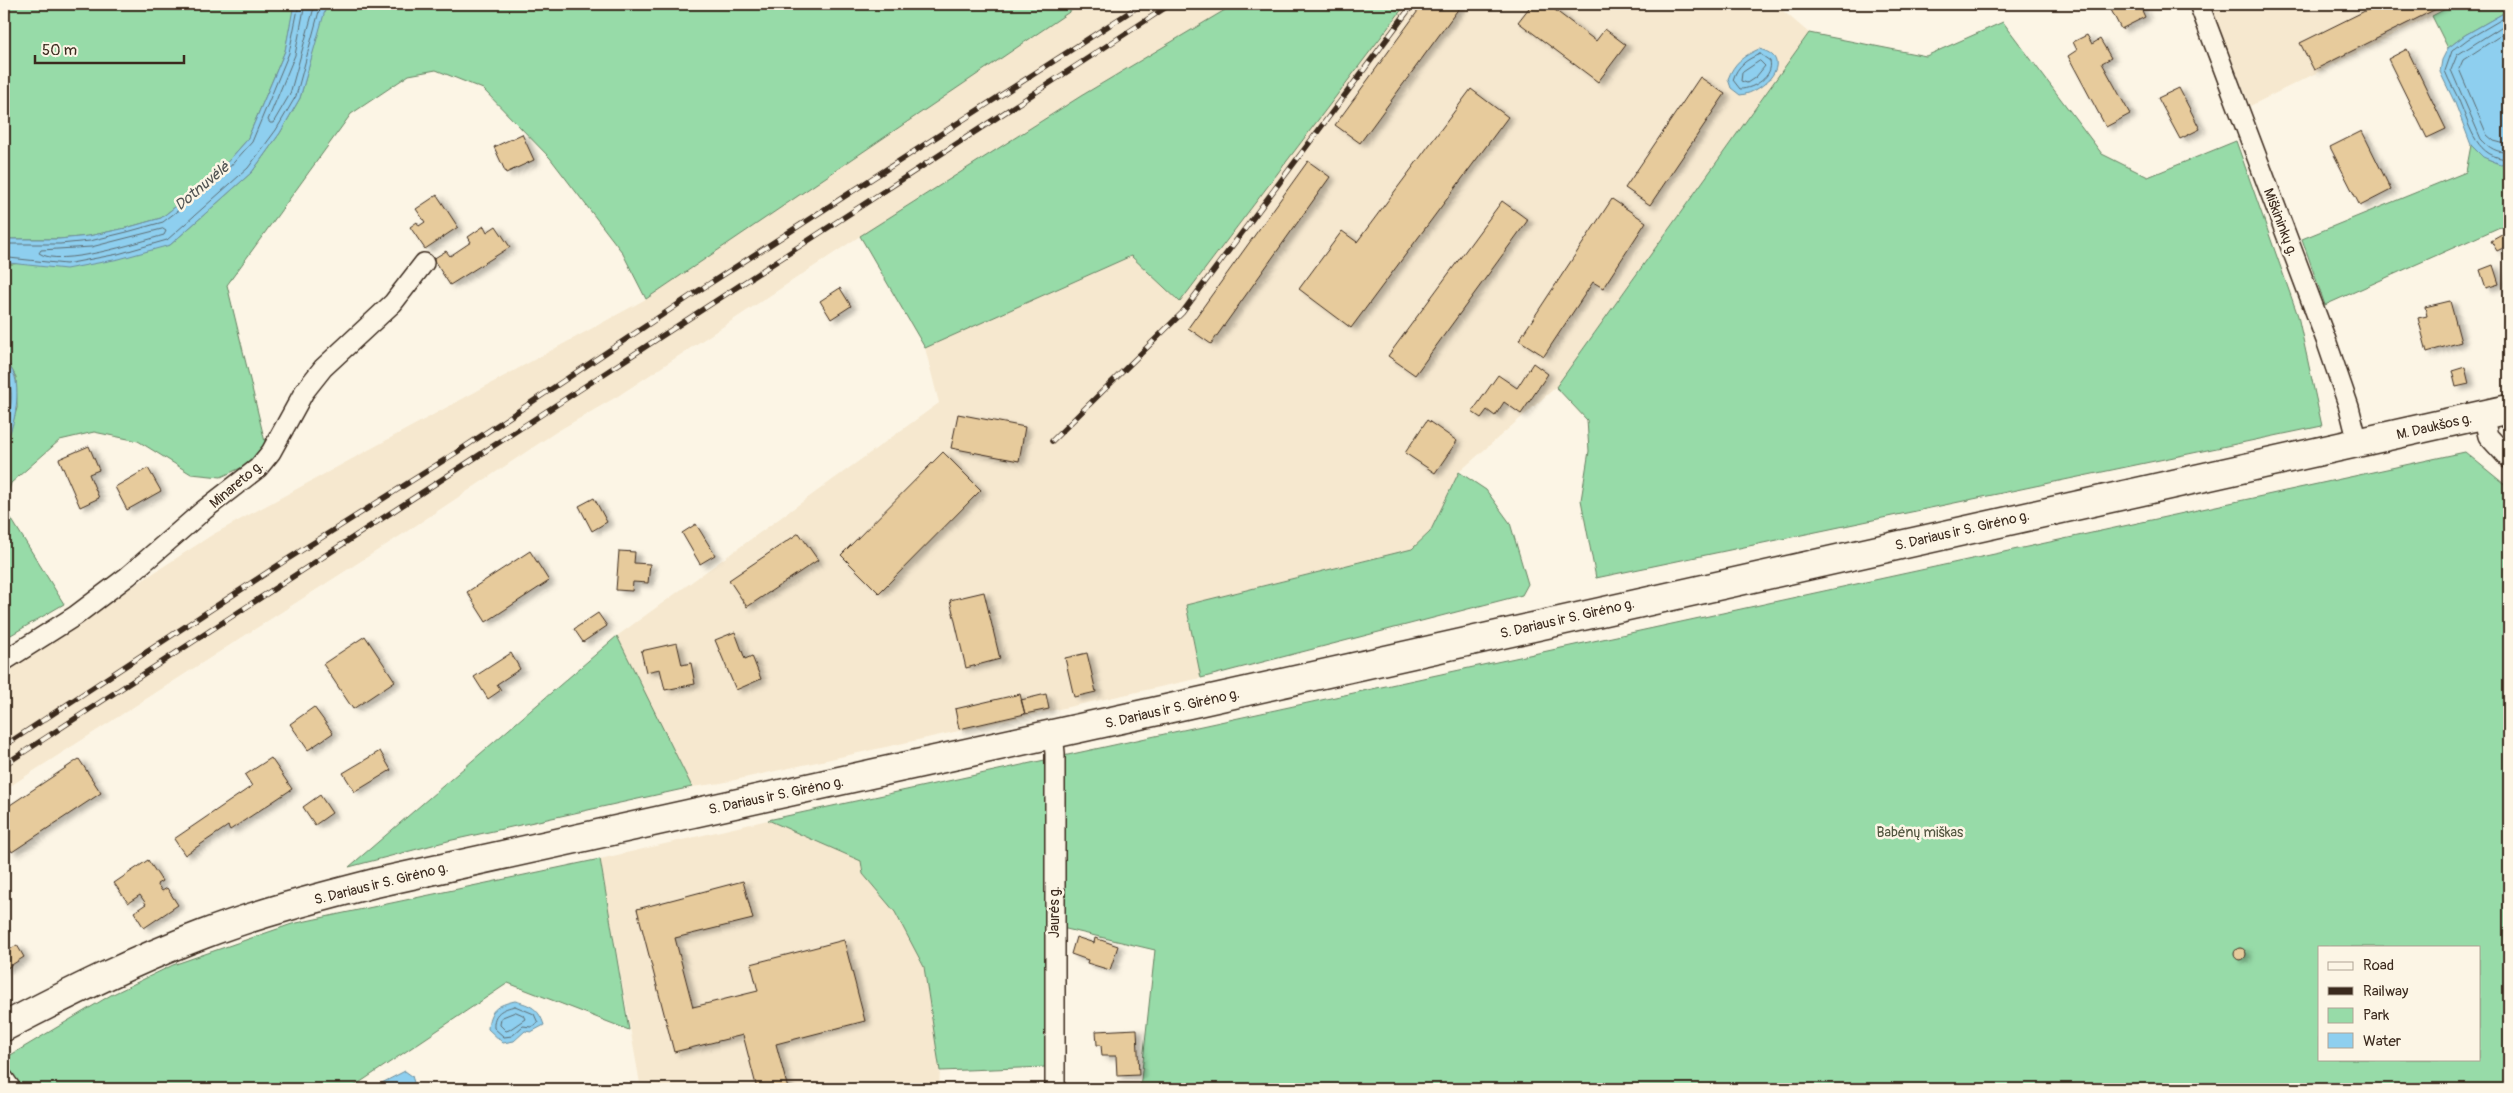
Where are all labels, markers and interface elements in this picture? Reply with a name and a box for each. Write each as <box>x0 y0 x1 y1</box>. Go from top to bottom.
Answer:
scale bar <box>35 32 184 64</box>
text: 50 m <box>42 41 77 60</box>
water label: Dotnuvėlė <box>171 157 234 215</box>
street label: Miškininkų g. <box>2260 186 2301 259</box>
street label: M. Daukšos g. <box>2395 410 2473 443</box>
street label: Minareto g. <box>206 457 267 512</box>
street label: S. Dariaus ir S. Girėno g. <box>1893 507 2031 554</box>
street label: S. Dariaus ir S. Girėno g. <box>1498 595 1636 642</box>
street label: S. Dariaus ir S. Girėno g. <box>1103 685 1241 732</box>
street label: S. Dariaus ir S. Girėno g. <box>707 773 845 818</box>
park label: Babėnų miškas <box>1877 824 1964 841</box>
street label: S. Dariaus ir S. Girėno g. <box>312 859 450 908</box>
street label: Jaurės g. <box>1046 886 1063 938</box>
legend <box>2318 946 2480 1060</box>
text: Road <box>2363 956 2394 975</box>
text: Railway <box>2363 982 2409 1001</box>
text: Park <box>2363 1006 2390 1025</box>
text: Water <box>2363 1032 2402 1051</box>

